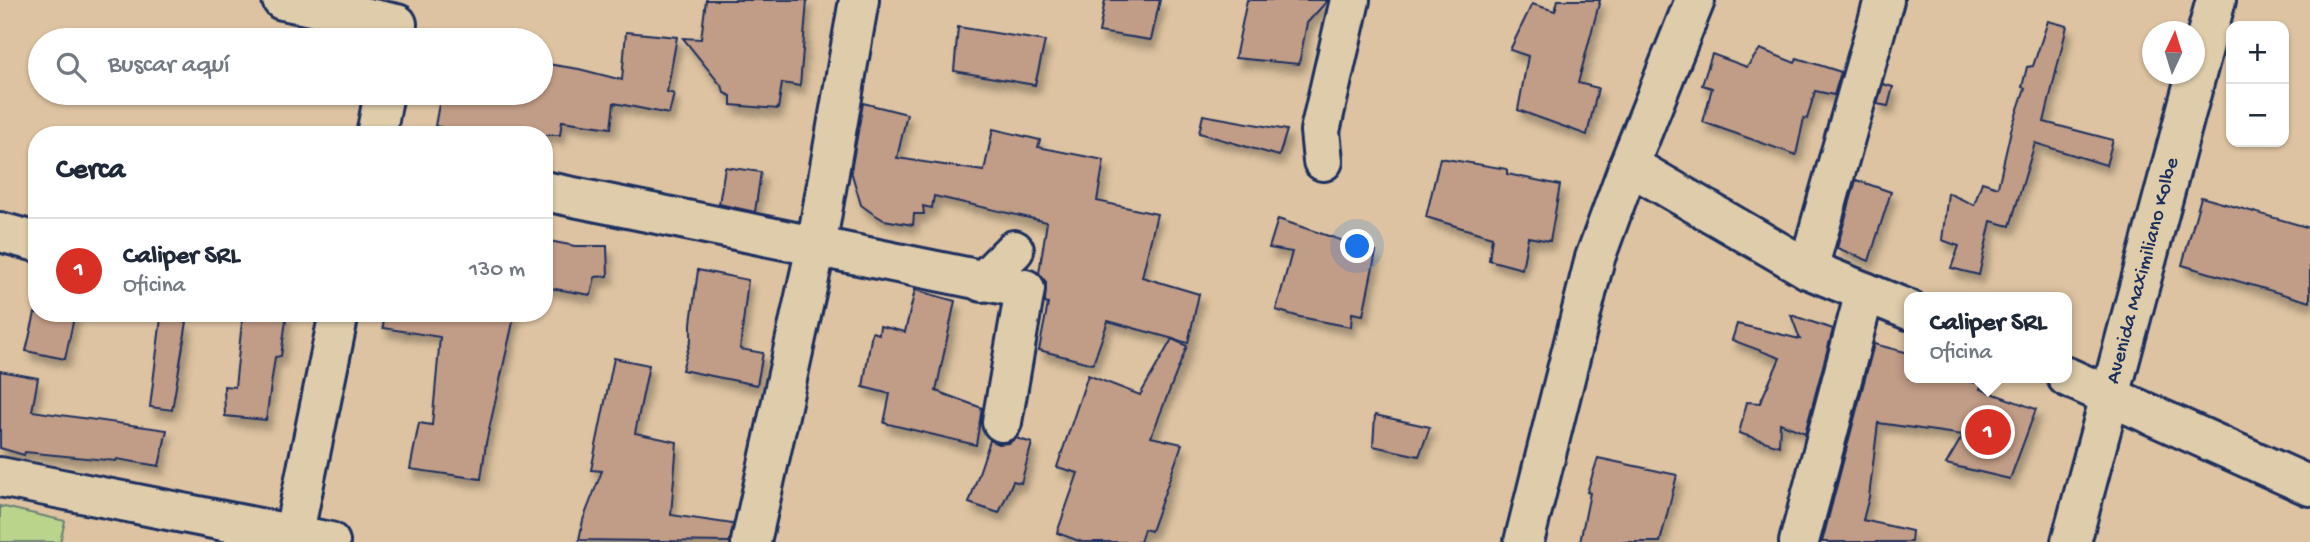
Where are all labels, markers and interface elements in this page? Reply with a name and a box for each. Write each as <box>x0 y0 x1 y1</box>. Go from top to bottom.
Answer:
north arrow <box>2142 21 2205 84</box>
map controls <box>2226 21 2289 147</box>
button: + <box>2226 21 2289 84</box>
search box <box>28 28 553 105</box>
icon: search <box>52 48 90 86</box>
text: Buscar aquí <box>108 51 230 82</box>
button: − <box>2226 84 2289 147</box>
text: Cerca <box>56 154 125 189</box>
street label: Avenida Maximiliano Kolbe <box>2102 154 2187 387</box>
your location <box>1340 229 1374 263</box>
text: Caliper SRL <box>123 242 240 273</box>
text: 1 <box>74 257 84 284</box>
text: 130 m <box>469 257 525 284</box>
text: Oficina <box>123 273 185 300</box>
popup <box>1904 292 2072 383</box>
text: Caliper SRL <box>1930 309 2046 340</box>
text: Oficina <box>1930 340 1992 367</box>
pin: 1 <box>1965 406 2011 458</box>

